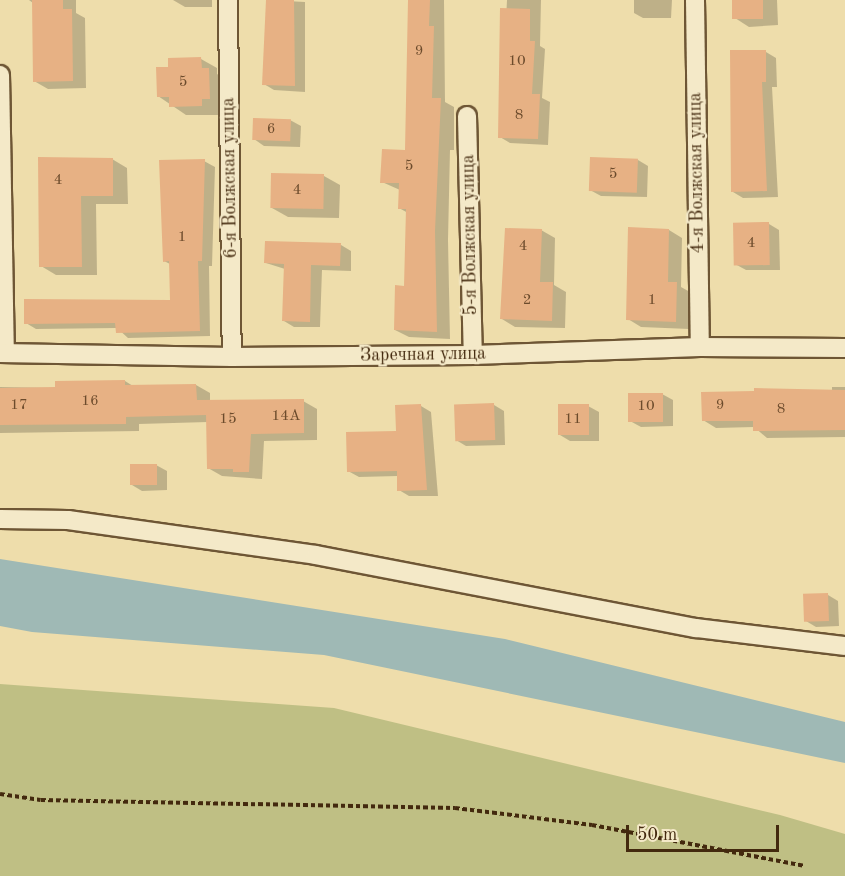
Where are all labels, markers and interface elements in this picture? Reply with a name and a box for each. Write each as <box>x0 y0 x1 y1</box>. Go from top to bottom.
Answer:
house number: 9 <box>415 43 423 61</box>
house number: 10 <box>508 53 526 71</box>
house number: 5 <box>179 74 187 92</box>
street label: 4-я Волжская улица <box>685 92 709 254</box>
street label: 6-я Волжская улица <box>218 97 242 259</box>
house number: 8 <box>515 107 523 125</box>
house number: 6 <box>267 121 275 139</box>
street label: 5-я Волжская улица <box>458 154 482 316</box>
house number: 5 <box>405 158 413 176</box>
house number: 5 <box>609 166 617 184</box>
house number: 4 <box>54 172 62 190</box>
house number: 4 <box>293 182 301 200</box>
house number: 1 <box>178 229 186 247</box>
house number: 4 <box>747 235 755 253</box>
house number: 4 <box>519 238 527 256</box>
house number: 2 <box>523 292 531 310</box>
house number: 1 <box>648 292 656 310</box>
street label: Заречная улица <box>360 343 486 367</box>
house number: 16 <box>81 393 99 411</box>
house number: 17 <box>10 397 28 415</box>
house number: 9 <box>716 397 724 415</box>
house number: 10 <box>637 398 655 416</box>
house number: 8 <box>777 401 785 419</box>
house number: 14А <box>272 408 300 426</box>
house number: 15 <box>219 411 237 429</box>
house number: 11 <box>564 411 582 429</box>
scale bar <box>629 813 782 851</box>
text: 50 m <box>637 826 677 844</box>

